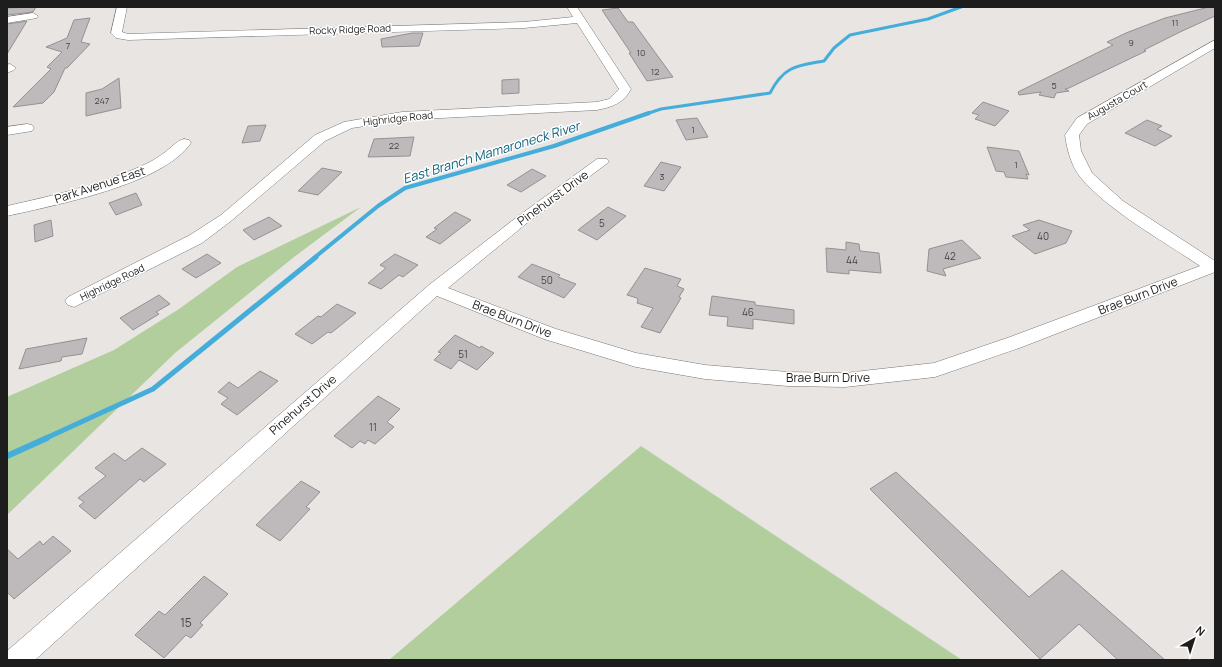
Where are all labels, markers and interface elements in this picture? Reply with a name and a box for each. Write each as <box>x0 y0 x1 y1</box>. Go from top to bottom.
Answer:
house number: 11 <box>1171 16 1179 29</box>
street label: Rocky Ridge Road <box>309 21 391 37</box>
house number: 9 <box>1128 36 1134 49</box>
house number: 7 <box>66 39 71 52</box>
house number: 10 <box>637 46 646 59</box>
house number: 12 <box>651 65 659 78</box>
street label: Augusta Court <box>1084 77 1150 123</box>
house number: 5 <box>1051 79 1057 92</box>
house number: 247 <box>95 94 110 107</box>
street label: Highridge Road <box>362 107 434 129</box>
water label: East Branch Mamaroneck River <box>400 116 584 188</box>
house number: 1 <box>691 123 695 136</box>
house number: 22 <box>389 139 399 152</box>
house number: 1 <box>1014 158 1018 171</box>
street label: Park Avenue East <box>52 162 148 207</box>
street label: Pinehurst Drive <box>514 166 592 229</box>
house number: 3 <box>660 170 665 183</box>
house number: 5 <box>599 216 605 230</box>
house number: 40 <box>1037 229 1049 243</box>
house number: 42 <box>944 249 956 263</box>
house number: 44 <box>846 253 858 267</box>
street label: Highridge Road <box>77 260 147 304</box>
house number: 50 <box>541 273 553 287</box>
street label: Brae Burn Drive <box>1096 273 1180 319</box>
street label: Brae Burn Drive <box>470 296 554 342</box>
house number: 46 <box>742 305 754 319</box>
house number: 51 <box>458 347 468 361</box>
street label: Brae Burn Drive <box>786 369 870 386</box>
street label: Pinehurst Drive <box>265 371 340 439</box>
house number: 11 <box>369 420 377 434</box>
house number: 15 <box>180 614 192 631</box>
north arrow <box>1174 619 1214 659</box>
text: N <box>1193 623 1208 639</box>

